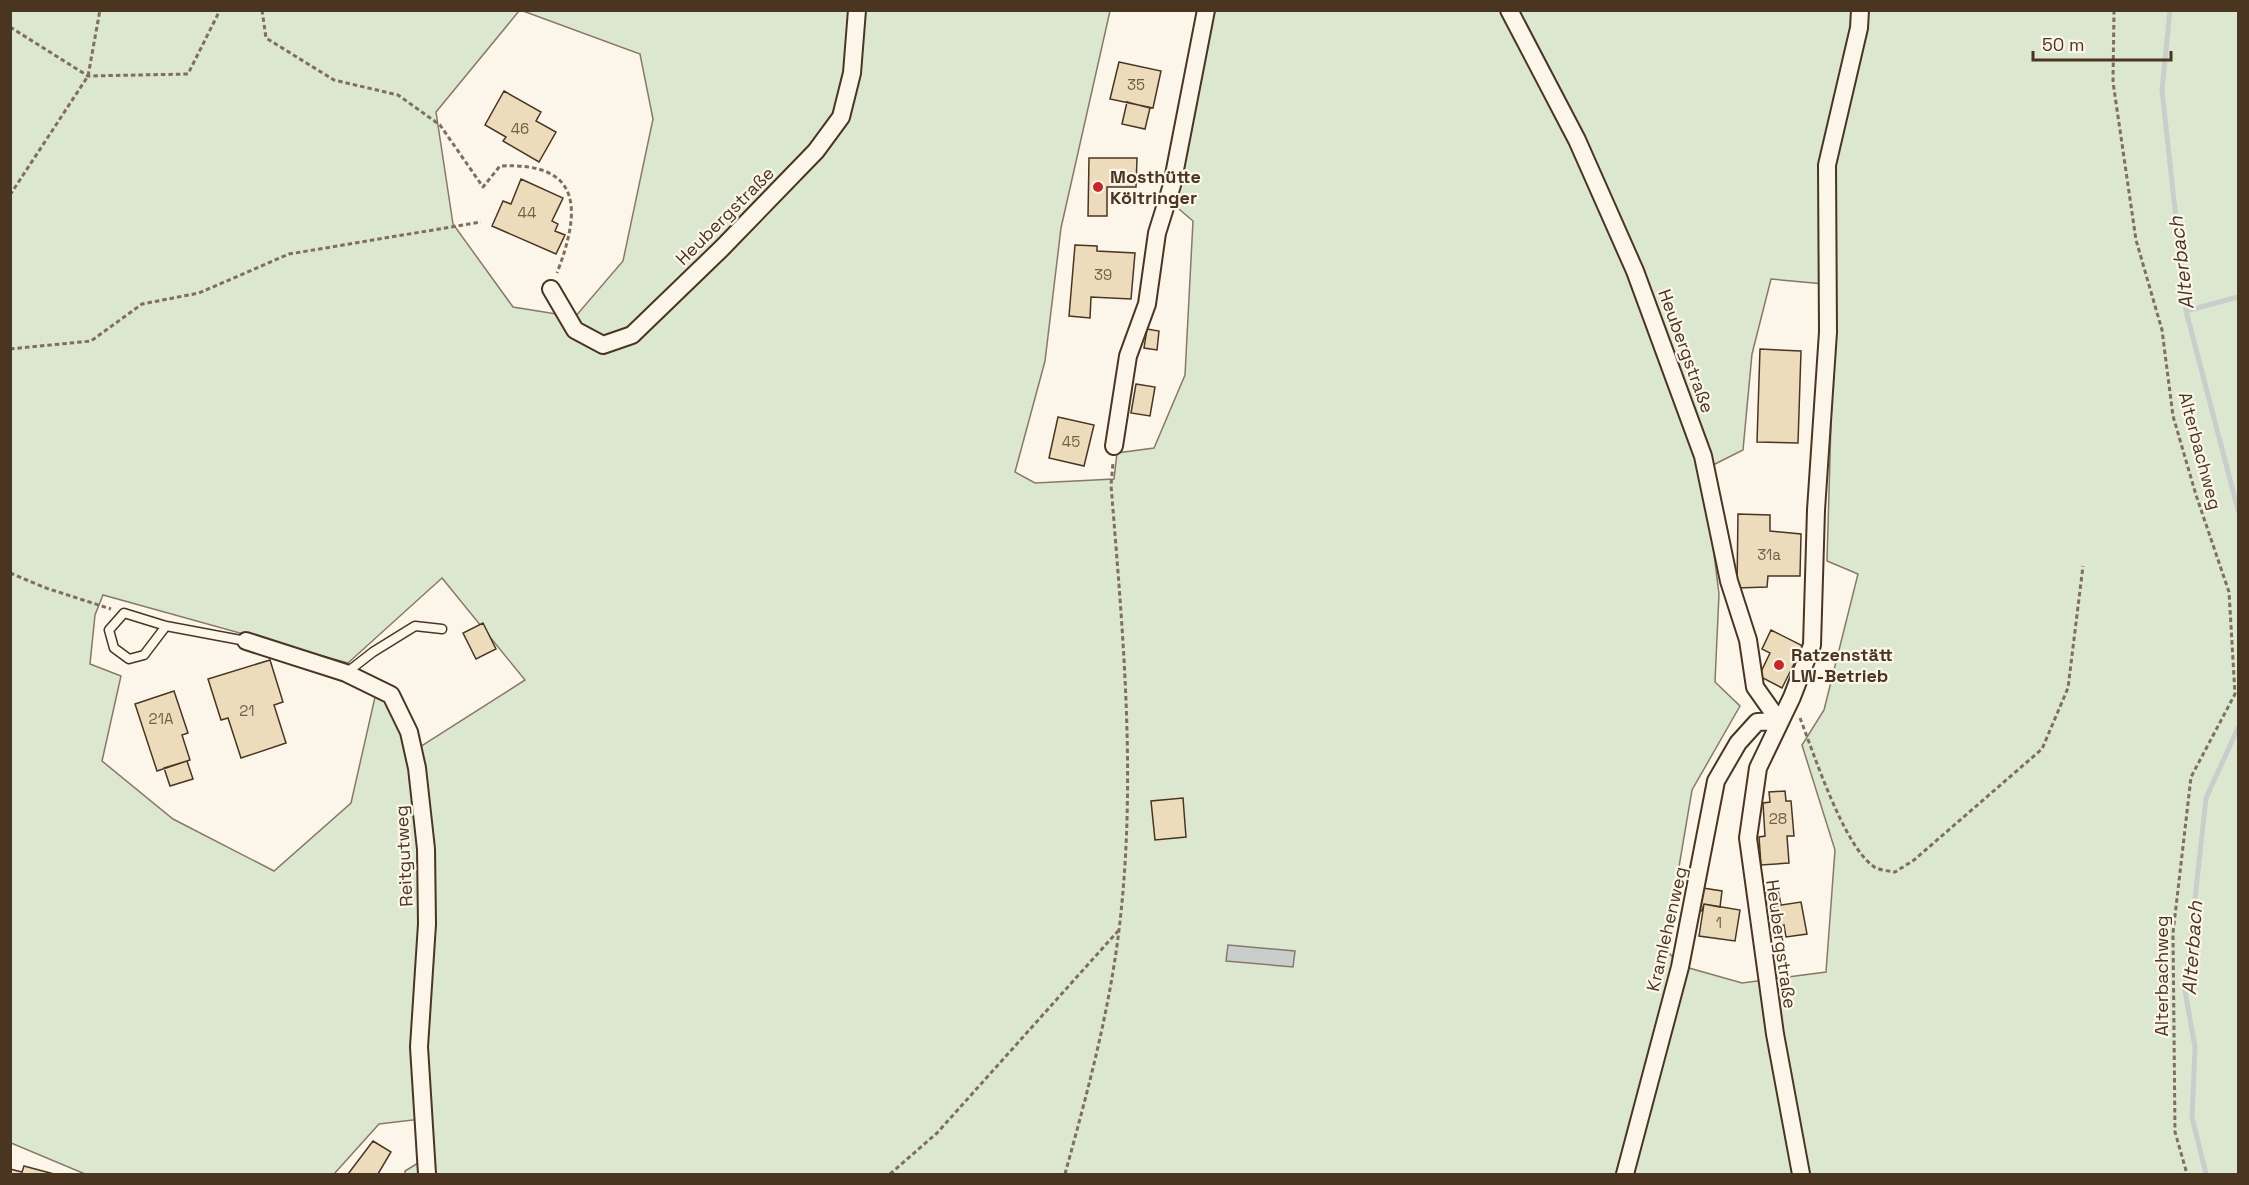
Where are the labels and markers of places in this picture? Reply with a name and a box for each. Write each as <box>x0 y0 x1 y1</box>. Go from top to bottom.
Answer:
place label: Mosthütte Költringer <box>1110 165 1201 209</box>
marker: Mosthütte Költringer <box>1091 180 1105 194</box>
place label: Ratzenstätt LW-Betrieb <box>1791 643 1893 687</box>
marker: Ratzenstätt LW-Betrieb <box>1772 658 1786 672</box>

